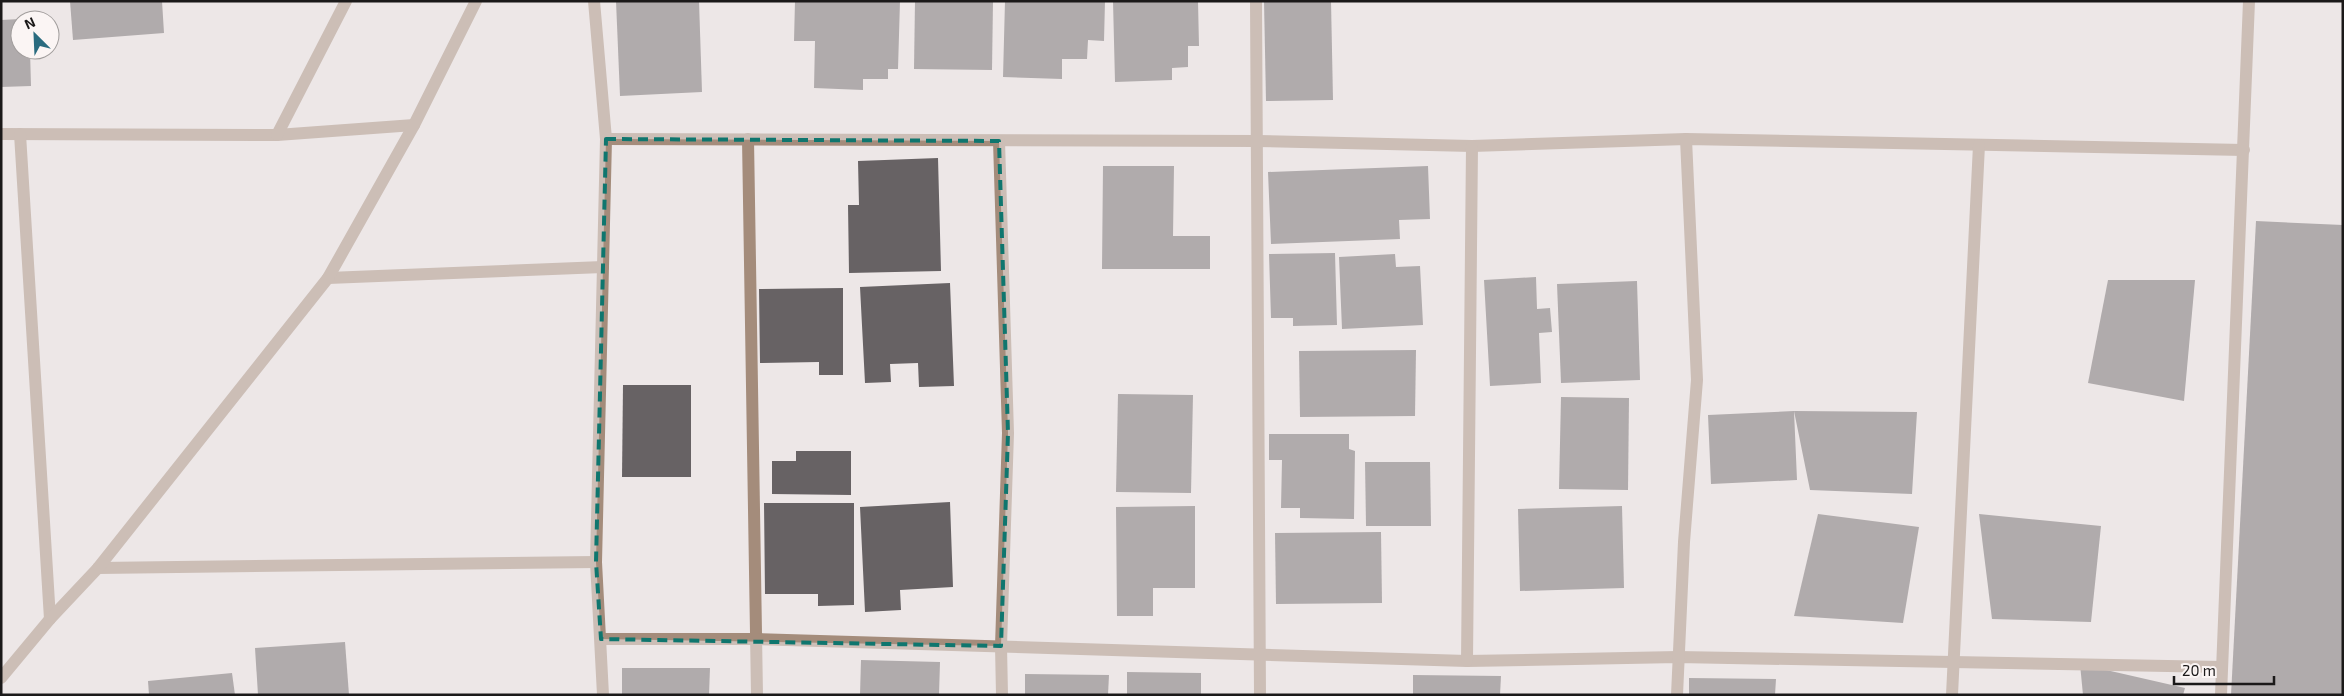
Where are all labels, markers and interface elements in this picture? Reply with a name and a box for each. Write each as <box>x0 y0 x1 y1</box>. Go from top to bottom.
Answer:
north arrow <box>10 10 60 60</box>
text: N <box>21 13 38 32</box>
scale bar <box>2174 654 2274 686</box>
text: 20 m <box>2182 661 2216 679</box>

